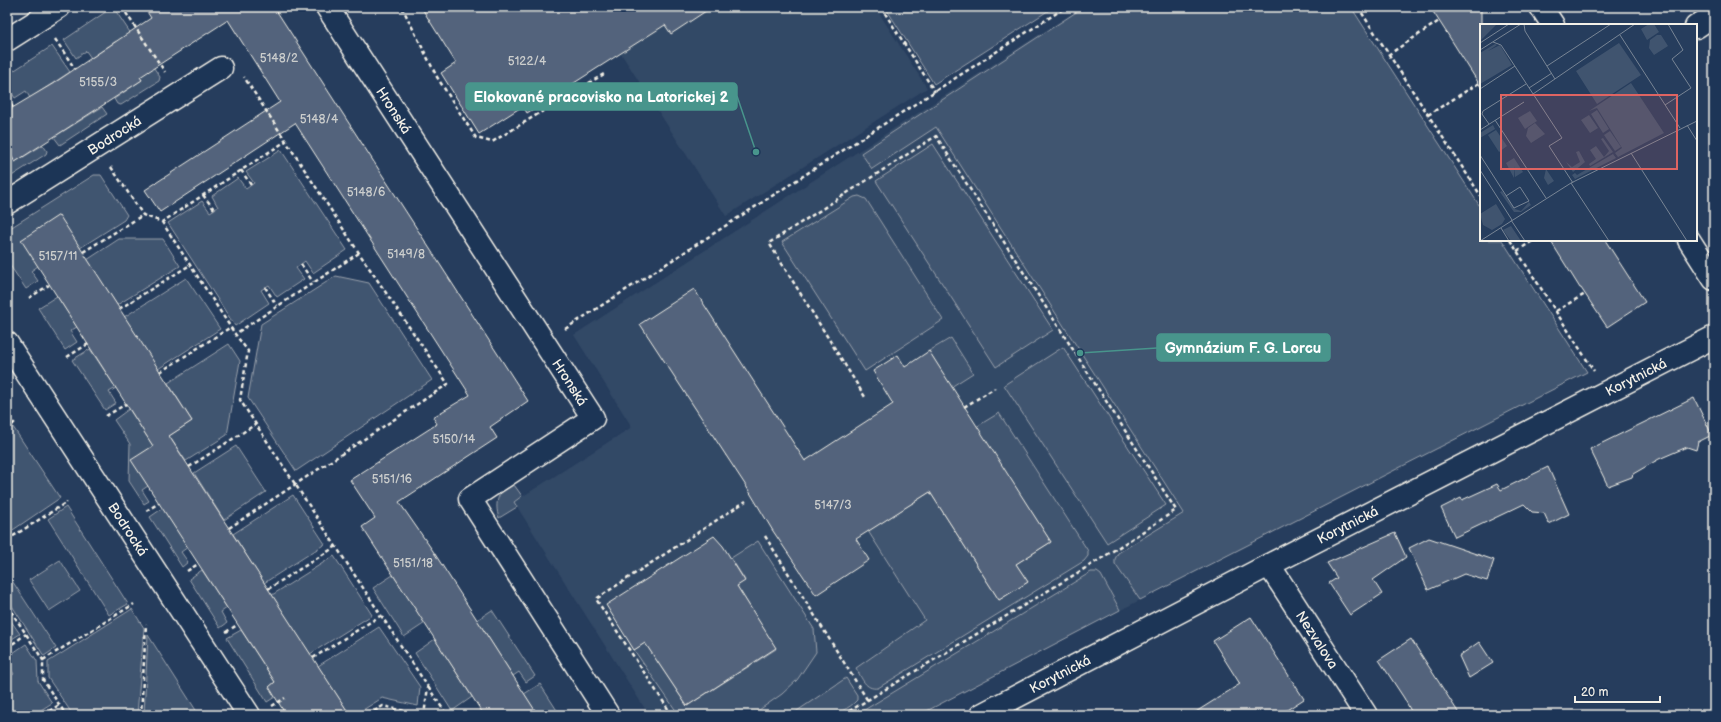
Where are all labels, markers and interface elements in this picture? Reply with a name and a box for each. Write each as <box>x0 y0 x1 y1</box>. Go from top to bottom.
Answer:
inset map <box>1480 24 1697 241</box>
house number: 5148/2 <box>260 51 298 66</box>
house number: 5122/4 <box>508 54 547 69</box>
house number: 5155/3 <box>79 75 117 90</box>
callout: Elokované pracovisko na Latorickej 2 <box>466 83 737 110</box>
street label: Hronská <box>372 84 415 137</box>
text: Elokované pracovisko na Latorickej 2 <box>474 88 728 107</box>
street label: Bodrocká <box>85 112 145 159</box>
house number: 5148/4 <box>300 112 339 127</box>
house number: 5148/6 <box>347 185 385 200</box>
house number: 5149/8 <box>387 247 425 262</box>
house number: 5157/11 <box>38 249 78 264</box>
callout: Gymnázium F. G. Lorcu <box>1157 334 1330 361</box>
text: Gymnázium F. G. Lorcu <box>1165 339 1321 358</box>
street label: Korytnická <box>1603 355 1670 400</box>
street label: Hronská <box>548 356 591 409</box>
house number: 5150/14 <box>433 432 476 447</box>
house number: 5151/16 <box>372 472 412 487</box>
house number: 5147/3 <box>814 498 852 513</box>
street label: Bodrocká <box>104 499 151 559</box>
street label: Korytnická <box>1314 502 1381 548</box>
house number: 5151/18 <box>393 556 433 571</box>
street label: Nezvalova <box>1292 608 1342 672</box>
street label: Korytnická <box>1027 651 1094 697</box>
scale bar <box>1575 678 1660 704</box>
text: 20 m <box>1581 685 1608 700</box>

